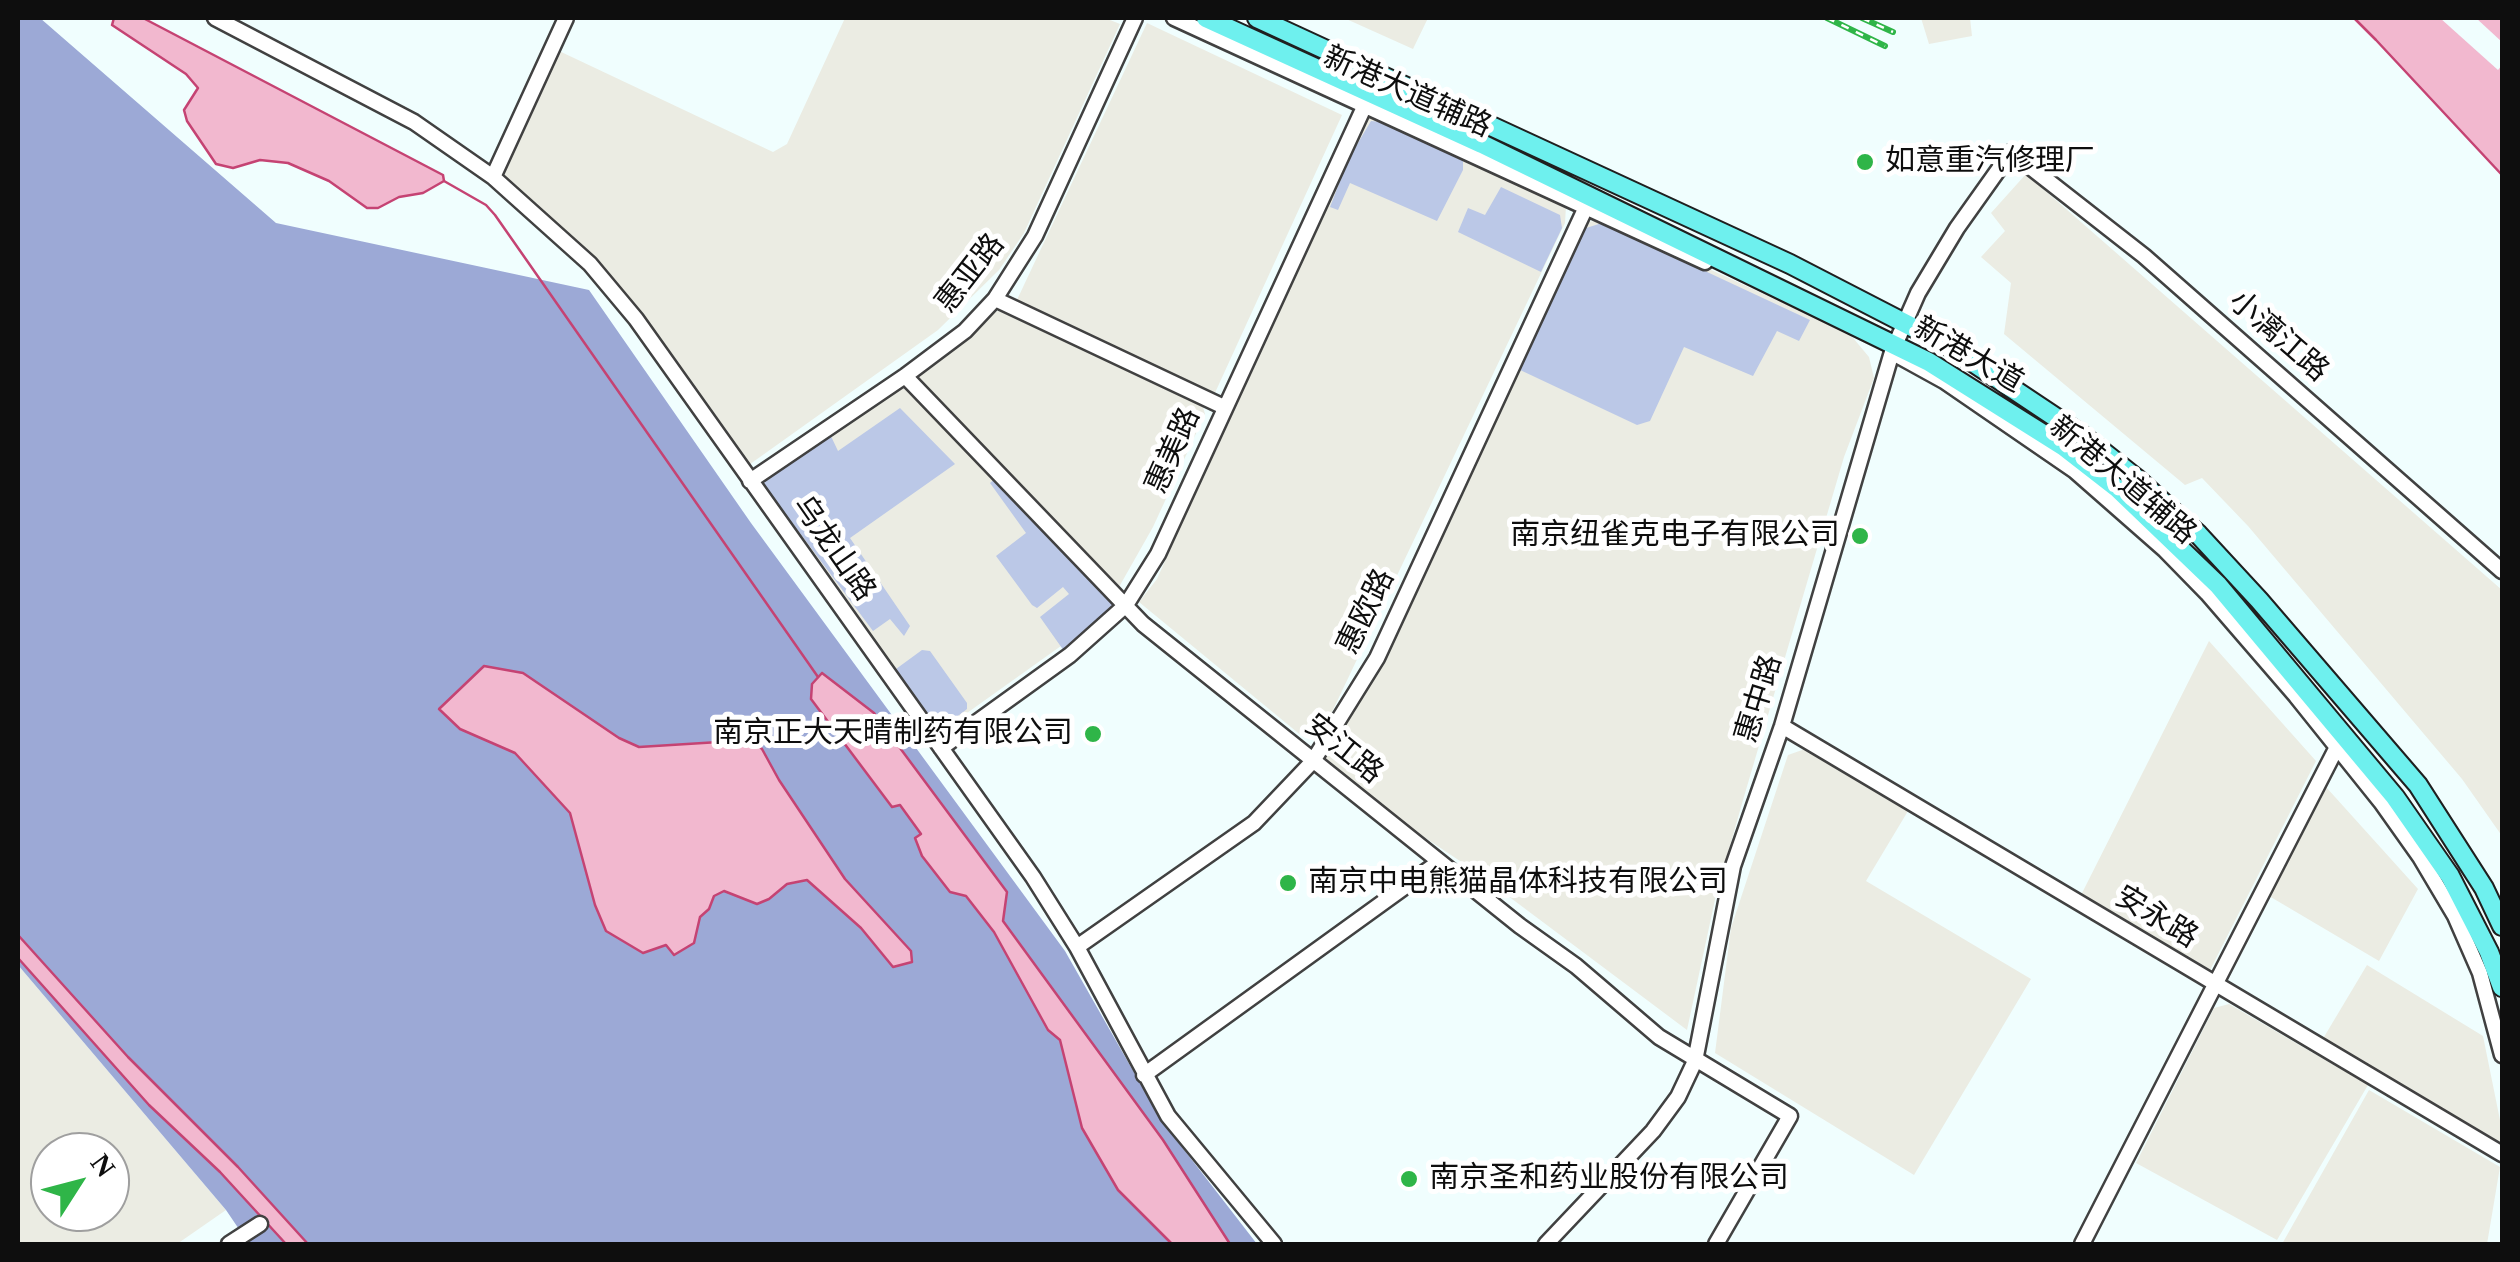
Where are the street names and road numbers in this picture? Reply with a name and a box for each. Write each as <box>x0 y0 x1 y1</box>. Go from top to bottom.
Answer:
street label: 新港大道辅路 <box>1317 40 1497 146</box>
street label: 惠亚路 <box>929 227 1013 321</box>
street label: 小漓江路 <box>2221 284 2335 390</box>
street label: 新港大道 <box>1907 310 2029 402</box>
street label: 惠美路 <box>1139 403 1209 499</box>
street label: 新港大道辅路 <box>2041 409 2203 553</box>
street label: 乌龙山路 <box>784 490 882 608</box>
street label: 惠欧路 <box>1331 564 1403 660</box>
street label: 惠中路 <box>1730 651 1790 747</box>
street label: 安江路 <box>1297 708 1389 792</box>
street label: 安永路 <box>2108 879 2204 957</box>

